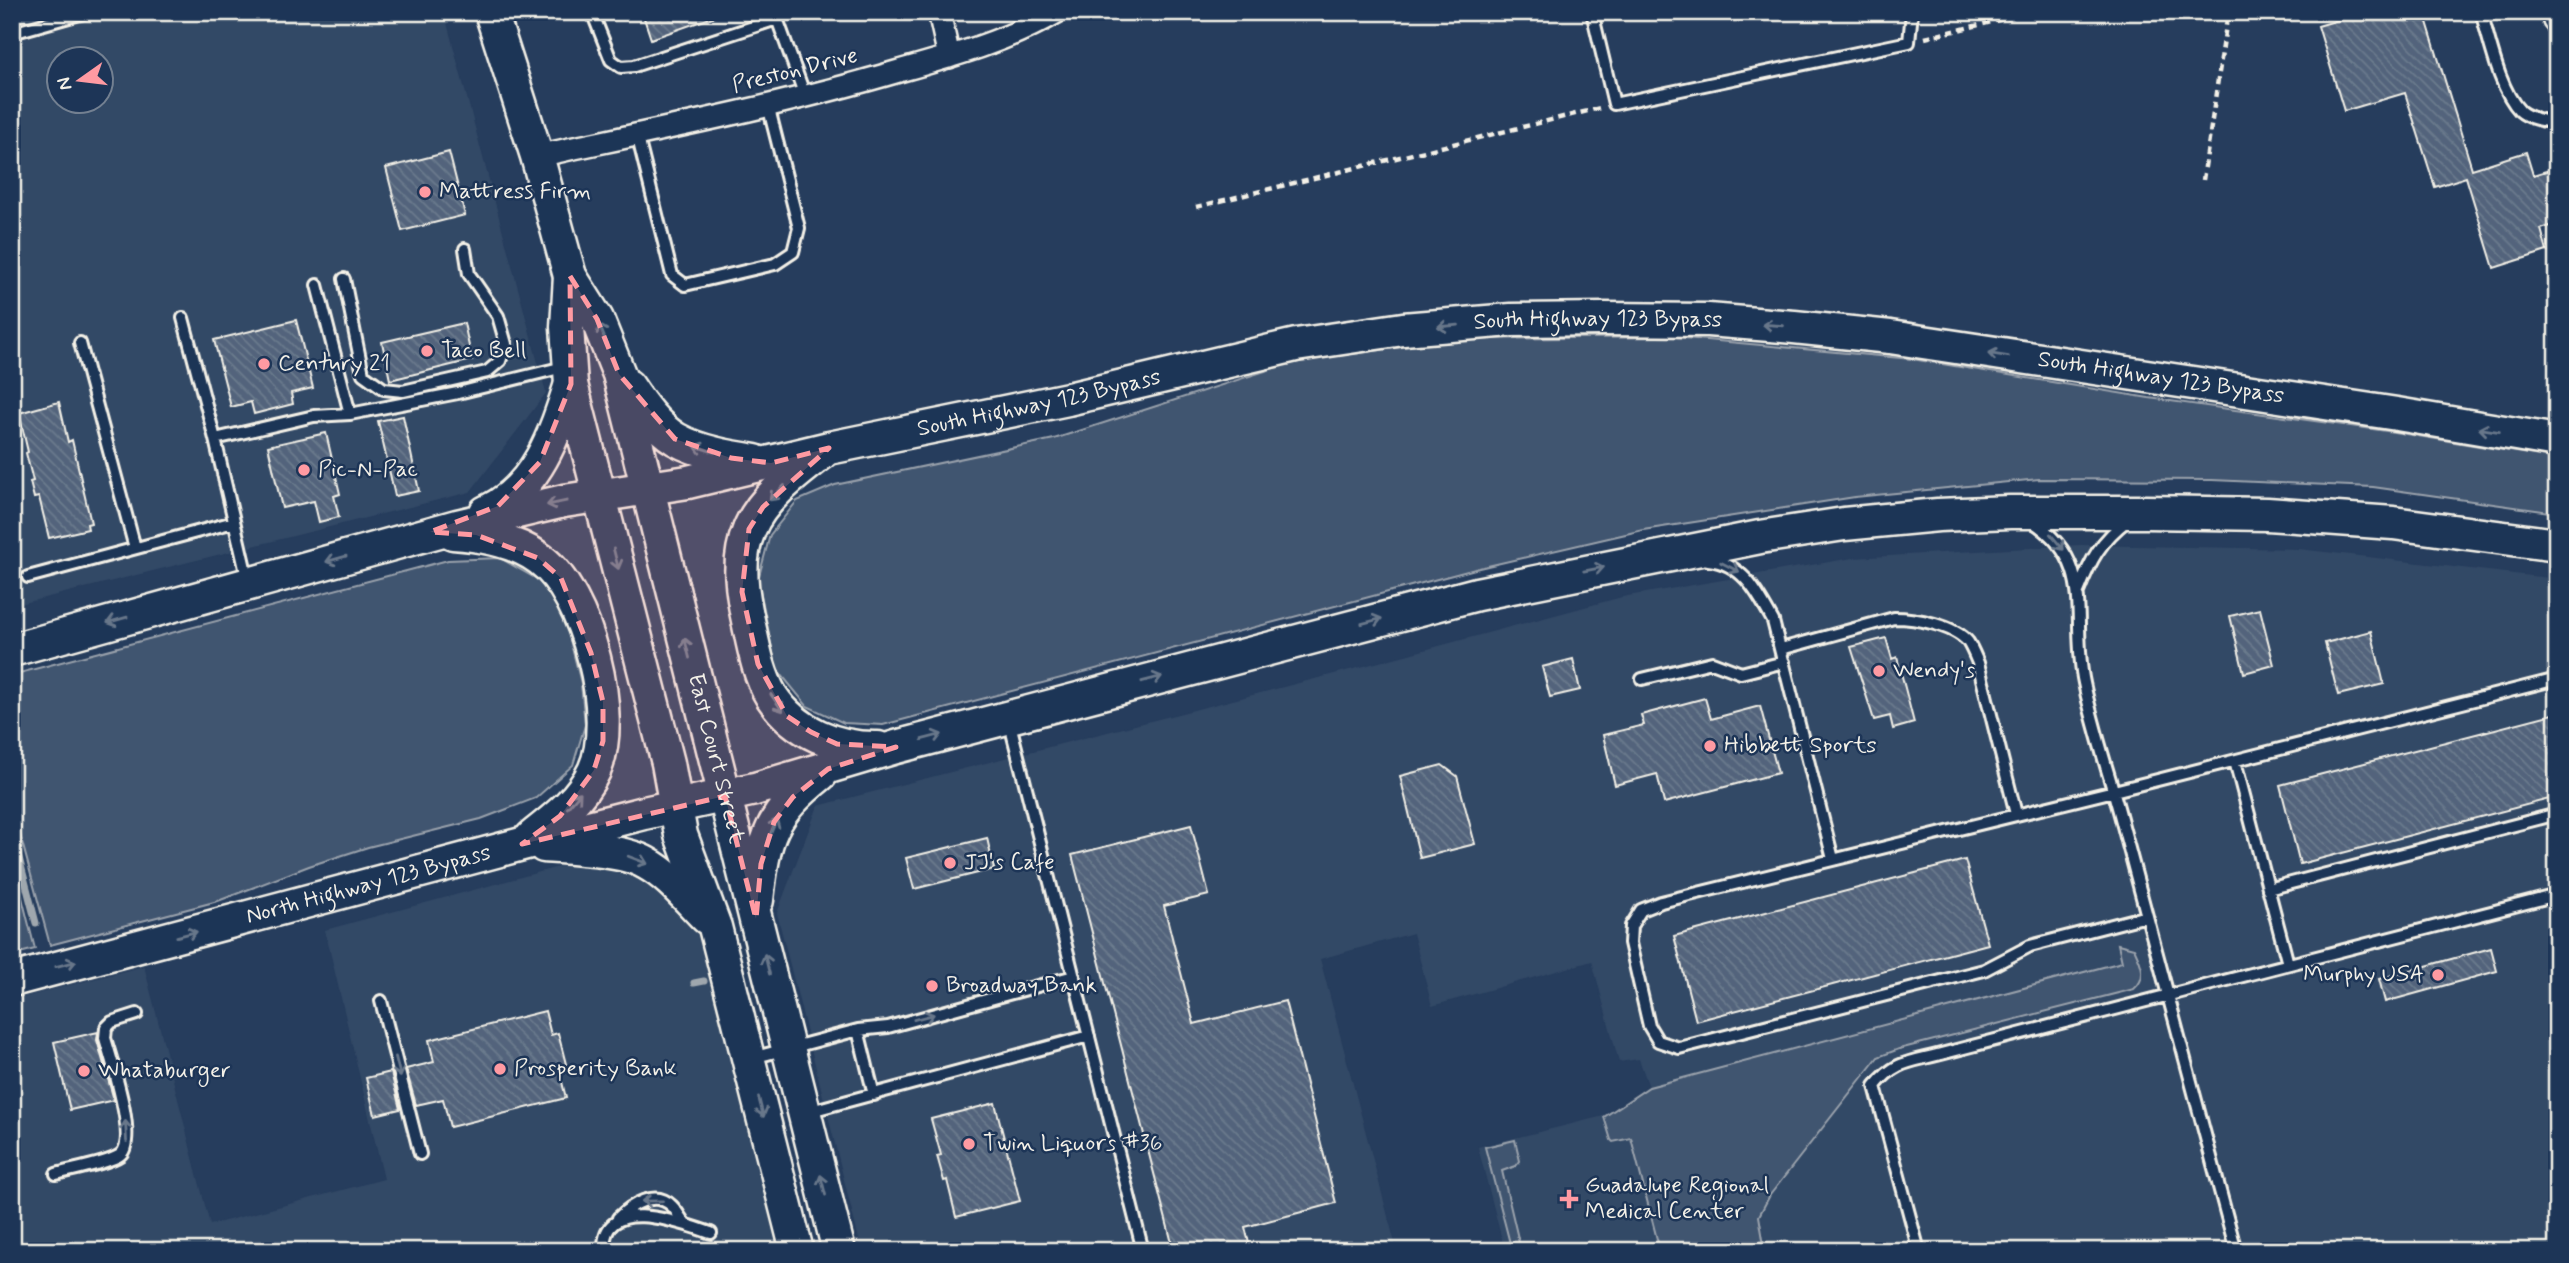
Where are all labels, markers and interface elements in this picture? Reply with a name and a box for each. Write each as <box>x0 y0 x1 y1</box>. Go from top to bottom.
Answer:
street label: Preston Drive <box>729 41 861 101</box>
north arrow <box>46 46 116 116</box>
text: N <box>51 75 79 93</box>
place label: Mattress Firm <box>439 177 591 207</box>
marker: Mattress Firm <box>417 184 433 200</box>
street label: South Highway 123 Bypass <box>1472 304 1723 338</box>
one-way arrow <box>1762 318 1784 331</box>
one-way arrow <box>1436 319 1459 332</box>
one-way arrow <box>596 324 609 346</box>
place label: Taco Bell <box>441 336 526 366</box>
marker: Taco Bell <box>419 343 435 359</box>
street label: South Highway 123 Bypass <box>2036 345 2286 412</box>
one-way arrow <box>1987 348 2010 361</box>
place label: Century 21 <box>278 349 390 379</box>
marker: Century 21 <box>256 356 272 372</box>
street label: South Highway 123 Bypass <box>915 363 1164 445</box>
one-way arrow <box>2479 422 2501 436</box>
one-way arrow <box>693 442 715 455</box>
place label: Pic-N-Pac <box>318 455 418 485</box>
marker: Pic-N-Pac <box>296 462 312 478</box>
one-way arrow <box>769 484 786 501</box>
one-way arrow <box>546 496 569 510</box>
one-way arrow <box>2049 532 2065 550</box>
one-way arrow <box>610 547 623 570</box>
one-way arrow <box>326 553 348 566</box>
one-way arrow <box>1719 560 1740 574</box>
one-way arrow <box>1582 561 1605 575</box>
one-way arrow <box>1360 614 1383 627</box>
one-way arrow <box>107 615 129 628</box>
one-way arrow <box>680 637 693 659</box>
place label: Wendy's <box>1893 656 1975 686</box>
marker: Wendy's <box>1871 663 1887 679</box>
street label: East Court Street <box>680 670 751 847</box>
one-way arrow <box>1140 672 1163 685</box>
one-way arrow <box>769 693 784 712</box>
one-way arrow <box>921 730 943 743</box>
place label: Hibbett Sports <box>1724 731 1877 761</box>
marker: Hibbett Sports <box>1702 738 1718 754</box>
one-way arrow <box>566 791 582 809</box>
one-way arrow <box>768 818 781 840</box>
street label: North Highway 123 Bypass <box>243 838 494 932</box>
place label: JJ's Cafe <box>964 848 1055 878</box>
one-way arrow <box>626 855 648 868</box>
marker: JJ's Cafe <box>942 855 958 871</box>
one-way arrow <box>175 927 198 940</box>
one-way arrow <box>760 953 773 976</box>
one-way arrow <box>55 957 77 970</box>
place label: Murphy USA <box>2303 960 2424 990</box>
marker: Murphy USA <box>2430 967 2446 983</box>
place label: Broadway Bank <box>946 971 1097 1001</box>
marker: Broadway Bank <box>924 978 940 994</box>
one-way arrow <box>913 1009 935 1022</box>
place label: Prosperity Bank <box>514 1054 677 1084</box>
one-way arrow <box>392 1055 405 1078</box>
place label: Whataburger <box>98 1056 231 1088</box>
marker: Prosperity Bank <box>492 1061 508 1077</box>
marker: Whataburger <box>76 1063 92 1079</box>
one-way arrow <box>755 1095 768 1118</box>
one-way arrow <box>119 1120 132 1143</box>
place label: Twin Liquors #36 <box>983 1129 1162 1159</box>
marker: Twin Liquors #36 <box>961 1136 977 1152</box>
place label: Guadalupe Regional Medical Center <box>1585 1171 1769 1227</box>
one-way arrow <box>816 1174 829 1196</box>
marker: Guadalupe Regional Medical Center <box>1559 1189 1579 1209</box>
one-way arrow <box>641 1194 664 1208</box>

